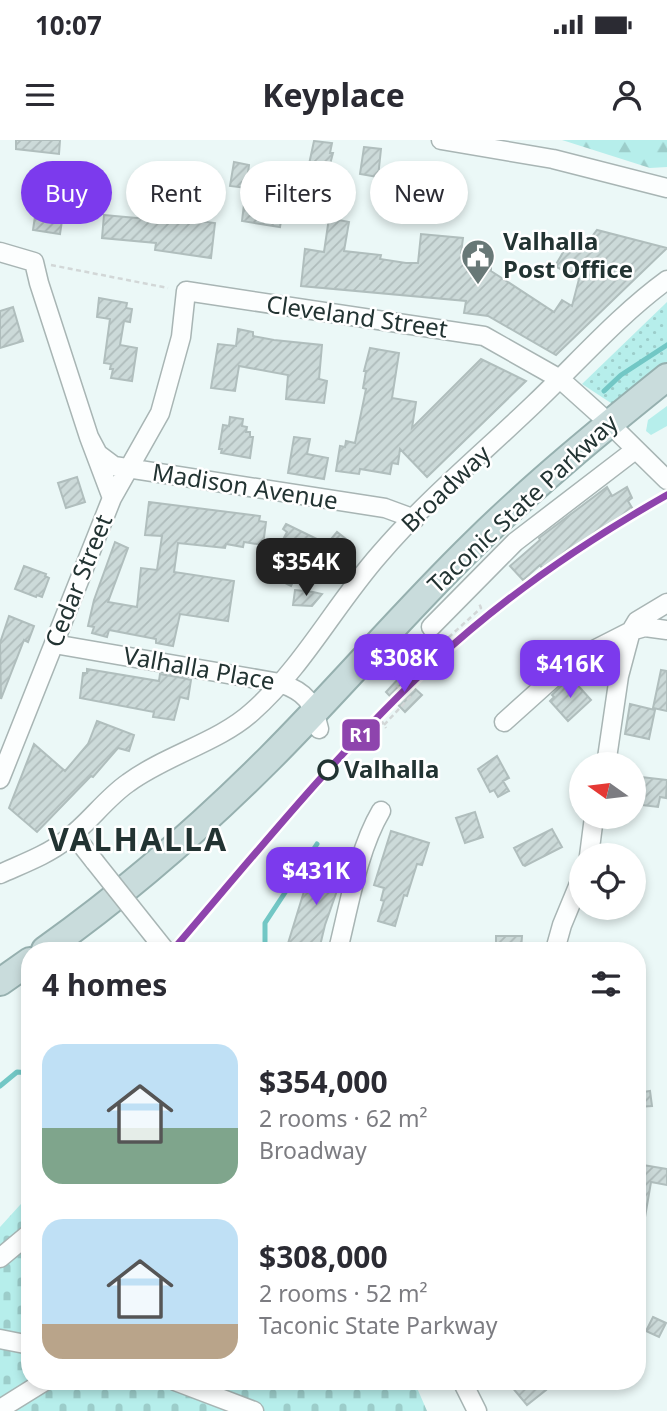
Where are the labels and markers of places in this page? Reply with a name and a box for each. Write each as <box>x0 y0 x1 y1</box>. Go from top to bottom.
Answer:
place label: Valhalla Post Office <box>503 224 633 285</box>
public building icon: Valhalla Post Office <box>459 237 497 286</box>
pin: $354K <box>257 538 355 598</box>
pin: $308K <box>355 634 453 694</box>
pin: $416K <box>521 640 619 700</box>
place label: Valhalla <box>344 752 439 785</box>
marker: Valhalla <box>318 760 338 780</box>
pin: $431K <box>267 848 365 907</box>

